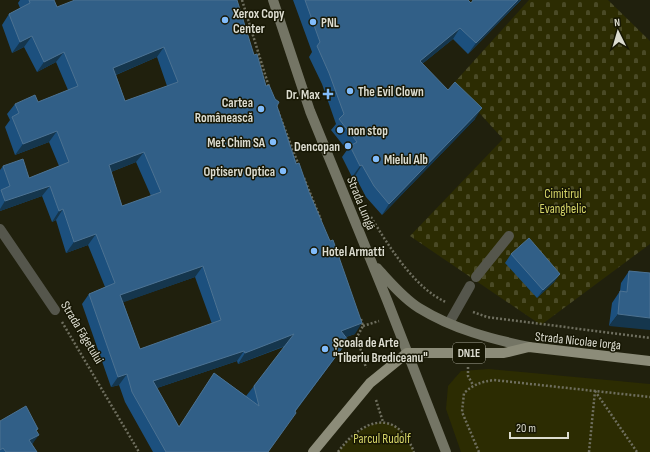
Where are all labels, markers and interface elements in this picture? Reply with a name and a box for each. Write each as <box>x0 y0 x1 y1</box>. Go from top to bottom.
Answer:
place label: Xerox Copy Center <box>232 6 285 37</box>
north arrow <box>598 12 638 52</box>
marker: Xerox Copy Center <box>220 15 230 25</box>
place label: PNL <box>321 15 339 31</box>
text: N <box>614 16 621 29</box>
marker: PNL <box>308 17 318 27</box>
place label: The Evil Clown <box>358 84 424 100</box>
marker: The Evil Clown <box>345 86 355 96</box>
place label: Dr. Max <box>286 87 321 103</box>
marker: Dr. Max <box>323 89 333 99</box>
place label: Cartea Românească <box>195 95 253 126</box>
marker: Cartea Românească <box>256 104 266 114</box>
place label: non stop <box>348 123 388 139</box>
marker: non stop <box>335 125 345 135</box>
place label: Met Chim SA <box>207 135 266 151</box>
marker: Met Chim SA <box>268 137 278 147</box>
place label: Dencopan <box>294 139 340 155</box>
marker: Dencopan <box>343 141 353 151</box>
place label: Mielul Alb <box>384 152 428 168</box>
marker: Mielul Alb <box>371 154 381 164</box>
place label: Optiserv Optica <box>204 164 275 180</box>
marker: Optiserv Optica <box>278 166 288 176</box>
street label: Strada Lungă <box>343 174 379 233</box>
park label: Cimitirul Evanghelic <box>539 186 587 217</box>
place label: Hotel Armatti <box>322 244 385 260</box>
marker: Hotel Armatti <box>309 246 319 256</box>
street label: Strada Făgetului <box>57 298 107 367</box>
street label: Strada Nicolae Iorga <box>534 329 622 353</box>
place label: Școala de Arte "Tiberiu Brediceanu" <box>333 335 428 366</box>
road number: DN1E <box>453 343 485 363</box>
marker: Școala de Arte "Tiberiu Brediceanu" <box>320 344 330 354</box>
scale bar <box>510 414 568 440</box>
text: 20 m <box>516 421 536 436</box>
park label: Parcul Rudolf <box>353 431 411 447</box>

